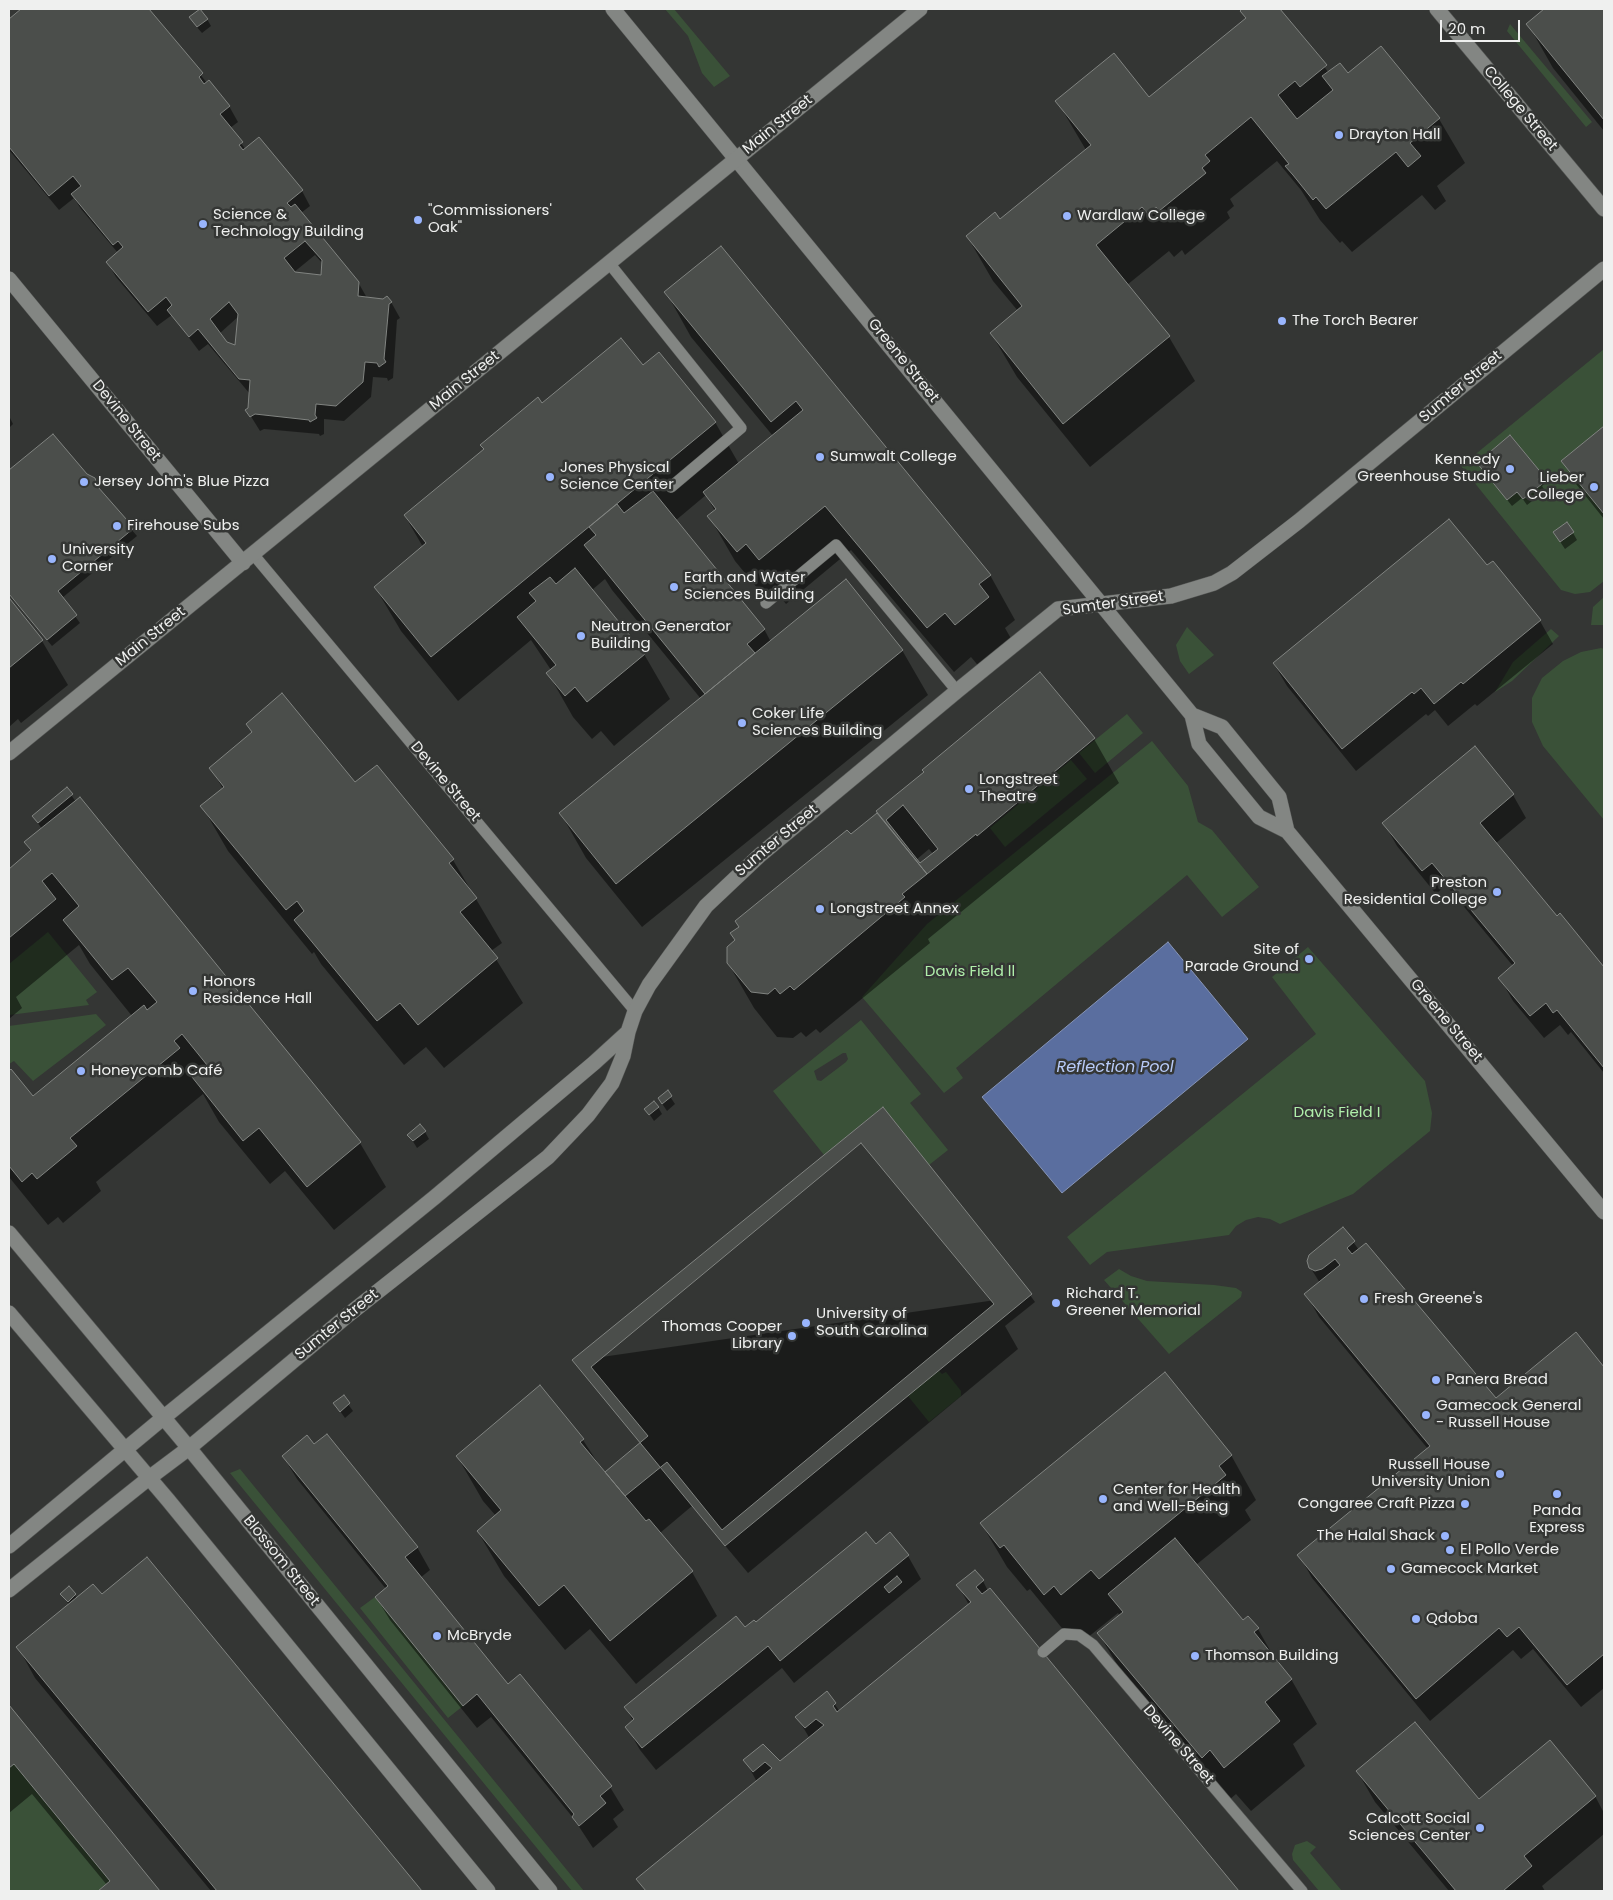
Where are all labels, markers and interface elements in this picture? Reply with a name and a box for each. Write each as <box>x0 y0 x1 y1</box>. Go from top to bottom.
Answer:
scale bar <box>1443 10 1523 42</box>
text: 20 m <box>1448 18 1486 39</box>
street label: College Street <box>1479 63 1561 155</box>
street label: Main Street <box>740 91 816 159</box>
place label: Drayton Hall <box>1349 126 1440 144</box>
marker: Drayton Hall <box>1333 129 1345 141</box>
place label: "Commissioners' Oak" <box>428 202 552 237</box>
place label: Science & Technology Building <box>213 206 364 241</box>
place label: Wardlaw College <box>1077 207 1205 225</box>
marker: Wardlaw College <box>1061 210 1073 222</box>
marker: "Commissioners' Oak" <box>412 214 424 226</box>
marker: Science & Technology Building <box>197 218 209 230</box>
place label: The Torch Bearer <box>1292 312 1418 330</box>
street label: Greene Street <box>864 315 942 407</box>
marker: The Torch Bearer <box>1276 315 1288 327</box>
street label: Main Street <box>427 347 503 415</box>
street label: Sumter Street <box>1416 347 1506 427</box>
street label: Devine Street <box>88 377 164 465</box>
place label: Sumwalt College <box>830 448 957 466</box>
marker: Sumwalt College <box>814 451 826 463</box>
place label: Kennedy Greenhouse Studio <box>1357 451 1500 486</box>
place label: Jones Physical Science Center <box>560 459 674 494</box>
marker: Kennedy Greenhouse Studio <box>1504 463 1516 475</box>
place label: Lieber College <box>1527 469 1584 504</box>
marker: Jones Physical Science Center <box>544 471 556 483</box>
place label: Jersey John's Blue Pizza <box>94 473 269 491</box>
marker: Jersey John's Blue Pizza <box>78 476 90 488</box>
marker: Lieber College <box>1588 481 1600 493</box>
place label: Firehouse Subs <box>127 517 239 535</box>
marker: Firehouse Subs <box>111 520 123 532</box>
place label: University Corner <box>62 541 134 576</box>
marker: University Corner <box>46 553 58 565</box>
place label: Earth and Water Sciences Building <box>684 569 814 604</box>
marker: Earth and Water Sciences Building <box>668 581 680 593</box>
street label: Sumter Street <box>1061 588 1165 620</box>
street label: Main Street <box>113 603 189 671</box>
place label: Neutron Generator Building <box>591 618 731 653</box>
marker: Neutron Generator Building <box>575 630 587 642</box>
place label: Coker Life Sciences Building <box>752 705 882 740</box>
marker: Coker Life Sciences Building <box>736 717 748 729</box>
street label: Devine Street <box>406 738 484 826</box>
place label: Longstreet Theatre <box>979 771 1058 806</box>
marker: Longstreet Theatre <box>963 783 975 795</box>
street label: Sumter Street <box>732 801 822 881</box>
place label: Preston Residential College <box>1344 874 1487 909</box>
marker: Preston Residential College <box>1491 886 1503 898</box>
place label: Longstreet Annex <box>830 900 959 918</box>
marker: Longstreet Annex <box>814 903 826 915</box>
place label: Site of Parade Ground <box>1185 941 1299 976</box>
marker: Site of Parade Ground <box>1303 953 1315 965</box>
park label: Davis Field ll <box>925 963 1015 981</box>
place label: Honors Residence Hall <box>203 973 312 1008</box>
street label: Greene Street <box>1406 976 1486 1066</box>
marker: Honors Residence Hall <box>187 985 199 997</box>
water label: Reflection Pool <box>1056 1058 1174 1078</box>
place label: Honeycomb Café <box>91 1062 223 1080</box>
marker: Honeycomb Café <box>75 1065 87 1077</box>
park label: Davis Field I <box>1294 1104 1380 1122</box>
place label: Richard T. Greener Memorial <box>1066 1285 1201 1320</box>
street label: Sumter Street <box>292 1286 382 1364</box>
place label: Fresh Greene's <box>1374 1290 1483 1308</box>
marker: Fresh Greene's <box>1358 1293 1370 1305</box>
marker: Richard T. Greener Memorial <box>1050 1297 1062 1309</box>
place label: University of South Carolina <box>816 1305 927 1340</box>
marker: University of South Carolina <box>800 1317 812 1329</box>
place label: Thomas Cooper Library <box>661 1318 782 1353</box>
marker: Thomas Cooper Library <box>786 1330 798 1342</box>
place label: Panera Bread <box>1446 1371 1548 1389</box>
marker: Panera Bread <box>1430 1374 1442 1386</box>
place label: Gamecock General - Russell House <box>1436 1397 1581 1432</box>
marker: Gamecock General - Russell House <box>1420 1409 1432 1421</box>
place label: Russell House University Union <box>1371 1456 1490 1491</box>
marker: Russell House University Union <box>1494 1468 1506 1480</box>
place label: Center for Health and Well-Being <box>1113 1481 1241 1516</box>
marker: Panda Express <box>1551 1488 1563 1500</box>
marker: Center for Health and Well-Being <box>1097 1493 1109 1505</box>
place label: Congaree Craft Pizza <box>1298 1495 1455 1513</box>
marker: Congaree Craft Pizza <box>1459 1498 1471 1510</box>
place label: Panda Express <box>1529 1502 1585 1537</box>
street label: Blossom Street <box>239 1512 323 1610</box>
place label: The Halal Shack <box>1317 1527 1435 1545</box>
marker: The Halal Shack <box>1439 1530 1451 1542</box>
place label: El Pollo Verde <box>1460 1541 1559 1559</box>
marker: El Pollo Verde <box>1444 1544 1456 1556</box>
place label: Gamecock Market <box>1401 1560 1538 1578</box>
marker: Gamecock Market <box>1385 1563 1397 1575</box>
place label: Qdoba <box>1426 1610 1478 1628</box>
marker: Qdoba <box>1410 1613 1422 1625</box>
place label: McBryde <box>447 1627 512 1645</box>
marker: McBryde <box>431 1630 443 1642</box>
place label: Thomson Building <box>1205 1647 1339 1665</box>
marker: Thomson Building <box>1189 1650 1201 1662</box>
street label: Devine Street <box>1139 1702 1217 1788</box>
place label: Calcott Social Sciences Center <box>1348 1810 1470 1845</box>
marker: Calcott Social Sciences Center <box>1474 1822 1486 1834</box>

